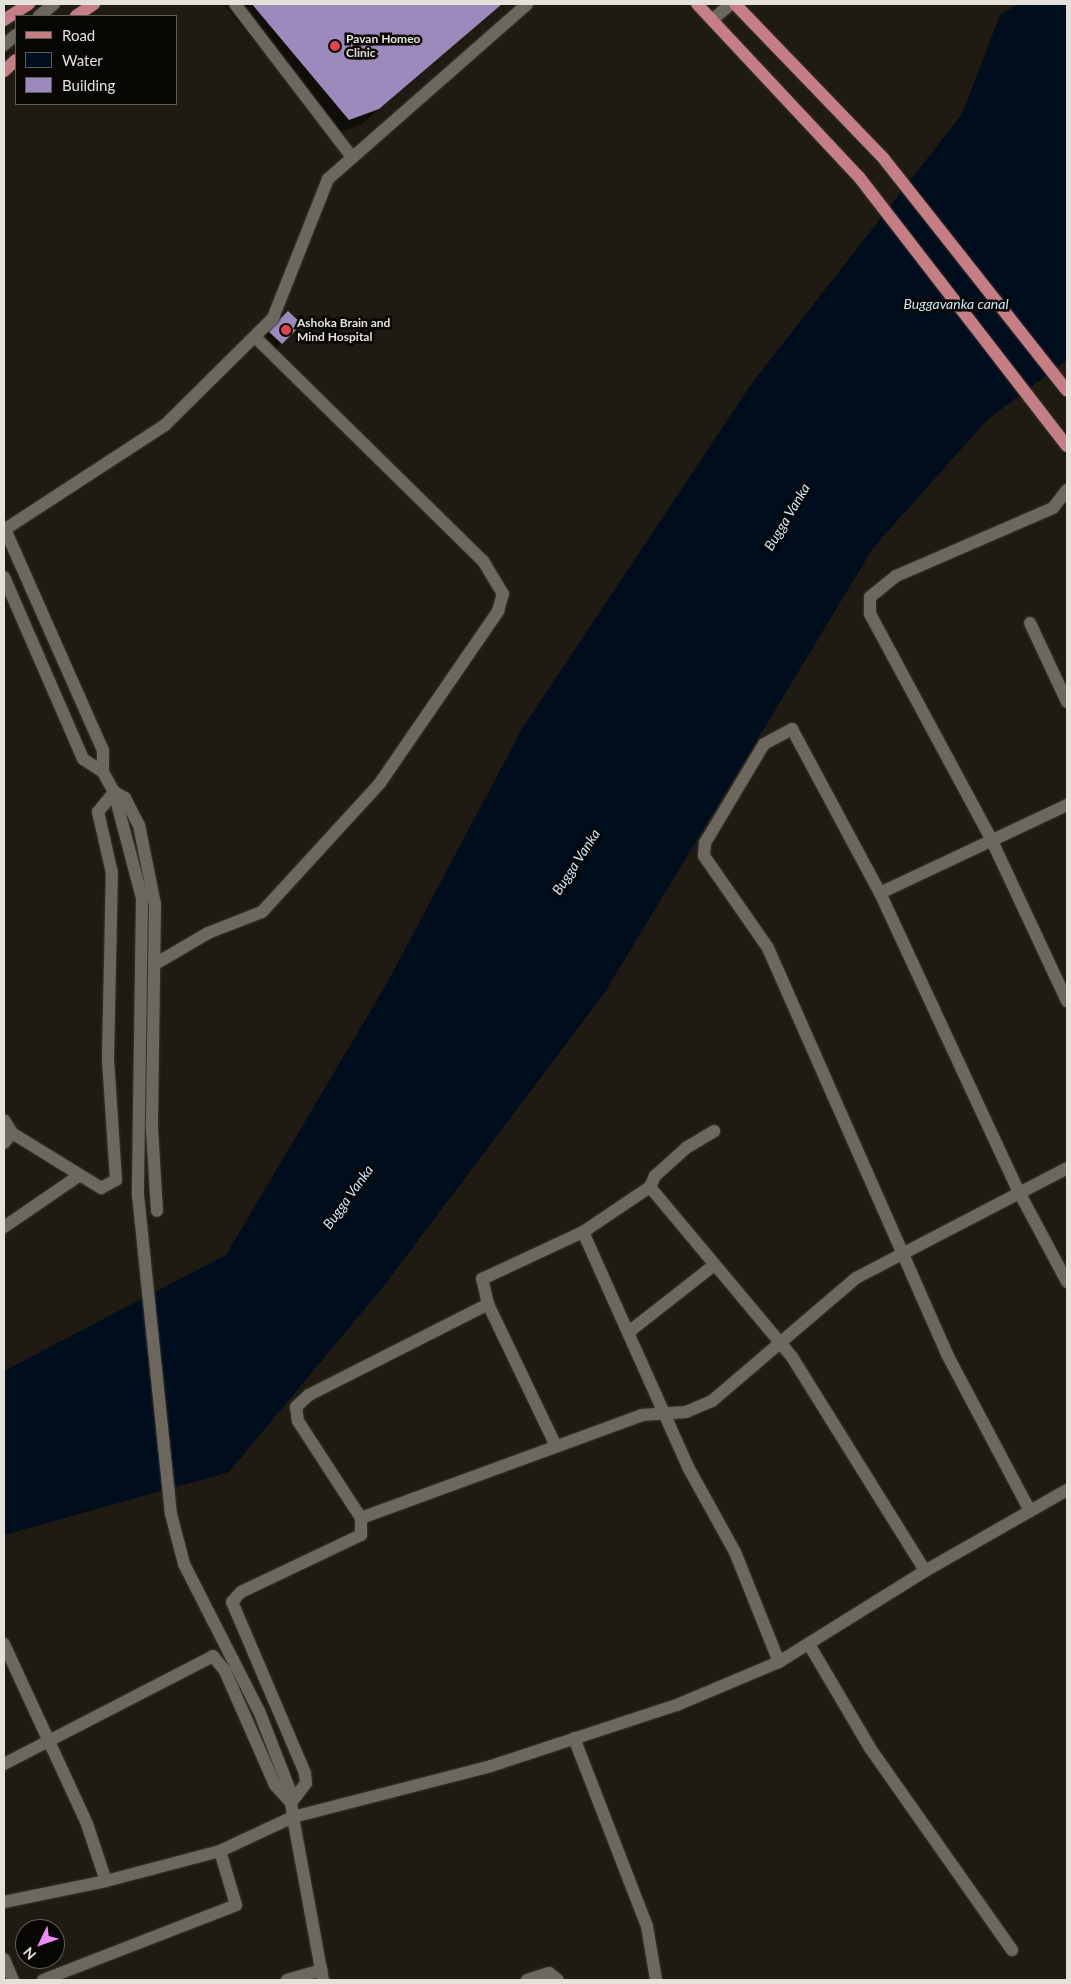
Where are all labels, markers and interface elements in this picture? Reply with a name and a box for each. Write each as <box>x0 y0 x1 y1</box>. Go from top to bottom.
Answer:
legend <box>15 15 178 105</box>
text: Road <box>62 26 95 44</box>
place label: Pavan Homeo Clinic <box>346 32 420 60</box>
marker: Pavan Homeo Clinic <box>328 39 342 53</box>
text: Water <box>62 51 103 69</box>
text: Building <box>62 76 115 94</box>
water label: Buggavanka canal <box>903 296 1009 312</box>
place label: Ashoka Brain and Mind Hospital <box>297 316 390 344</box>
marker: Ashoka Brain and Mind Hospital <box>279 323 293 337</box>
water label: Bugga Vanka <box>760 480 814 554</box>
water label: Bugga Vanka <box>548 826 604 898</box>
water label: Bugga Vanka <box>319 1162 377 1232</box>
north arrow <box>15 1919 65 1969</box>
text: N <box>19 1944 39 1963</box>

